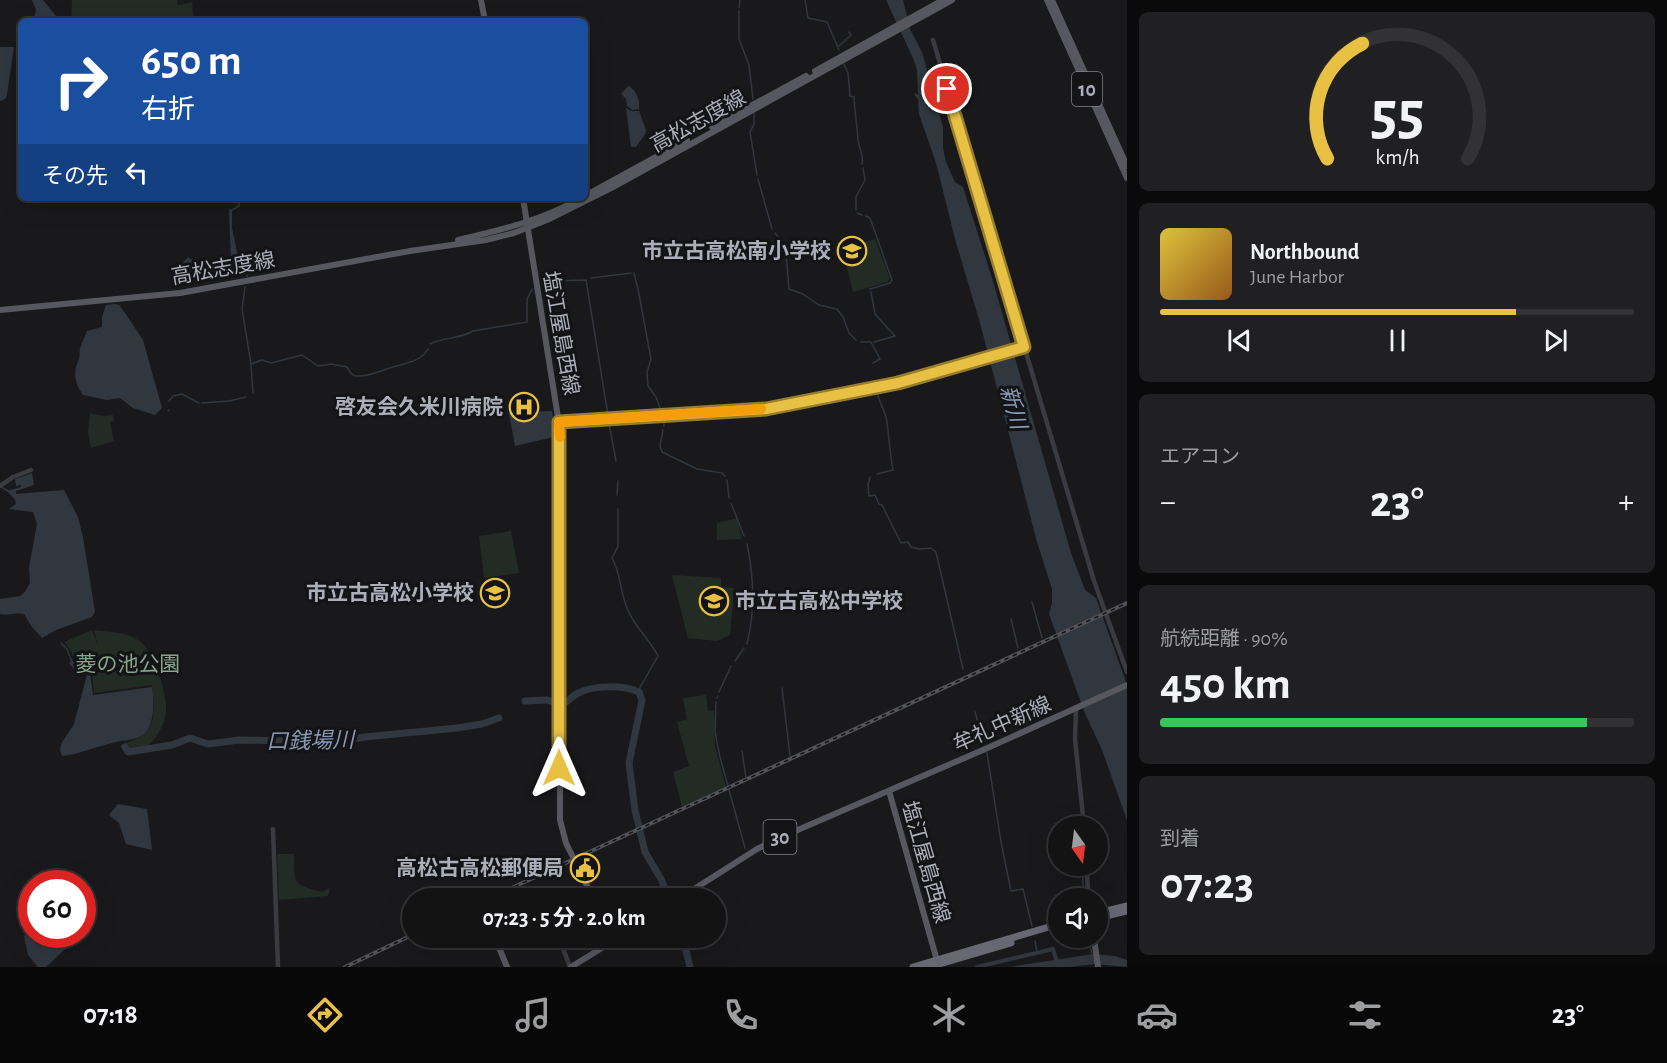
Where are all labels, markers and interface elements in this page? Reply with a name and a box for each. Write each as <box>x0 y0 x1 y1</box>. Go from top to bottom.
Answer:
text: 650 m <box>141 40 242 82</box>
icon: right <box>42 42 120 120</box>
pin <box>921 63 972 114</box>
icon: arrive <box>930 72 963 105</box>
road number: 10 <box>1072 72 1102 106</box>
text: 55 <box>1370 83 1424 145</box>
street label: 高松志度線 <box>647 86 749 156</box>
text: 右折 <box>141 96 195 123</box>
text: km/h <box>1375 147 1419 168</box>
icon: left <box>120 156 153 189</box>
text: その先 <box>42 165 108 187</box>
school or university icon: 市立古高松南小学校 <box>836 235 868 267</box>
place label: 市立古高松南小学校 <box>642 240 831 262</box>
text: Northbound <box>1250 241 1359 263</box>
street label: 高松志度線 <box>169 248 277 288</box>
text: June Harbor <box>1250 267 1344 287</box>
street label: 塩江屋島西線 <box>539 269 583 397</box>
icon: previous <box>1223 324 1256 357</box>
icon: pause <box>1381 324 1414 357</box>
icon: next <box>1539 324 1572 357</box>
water label: 新川 <box>996 383 1031 433</box>
hospital icon: 啓友会久米川病院 <box>508 391 540 423</box>
place label: 啓友会久米川病院 <box>335 396 503 418</box>
text: エアコン <box>1160 447 1240 467</box>
text: 23° <box>1370 480 1424 525</box>
text: − <box>1160 486 1176 519</box>
text: + <box>1618 486 1634 519</box>
school or university icon: 市立古高松小学校 <box>479 577 511 609</box>
place label: 市立古高松小学校 <box>306 582 474 604</box>
school or university icon: 市立古高松中学校 <box>698 585 730 617</box>
place label: 市立古高松中学校 <box>735 590 903 612</box>
text: 航続距離 · 90% <box>1160 629 1288 649</box>
park label: 菱の池公園 <box>76 653 181 675</box>
text: 450 km <box>1160 662 1291 707</box>
street label: 牟礼中新線 <box>950 693 1054 755</box>
water label: 口銭場川 <box>266 728 356 753</box>
position arrow <box>527 736 591 800</box>
street label: 塩江屋島西線 <box>898 798 954 926</box>
north arrow <box>1048 816 1108 876</box>
map controls <box>1048 816 1108 948</box>
road number: 30 <box>764 820 796 854</box>
text: 到着 <box>1160 829 1200 849</box>
public building icon: 高松古高松郵便局 <box>569 852 601 884</box>
place label: 高松古高松郵便局 <box>396 857 564 879</box>
text: 07:23 <box>1160 862 1254 907</box>
speed limit sign: 60 <box>18 870 96 948</box>
button: sound <box>1048 888 1108 948</box>
text: 07:23 · 5 分 · 2.0 km <box>483 907 645 929</box>
icon: directions <box>304 994 346 1036</box>
icon: music <box>512 994 554 1036</box>
icon: phone <box>720 994 762 1036</box>
icon: climate <box>928 994 970 1036</box>
icon: car <box>1136 994 1178 1036</box>
icon: filters <box>1344 994 1386 1036</box>
text: 07:18 <box>83 1001 138 1028</box>
text: 23° <box>1552 1001 1584 1028</box>

